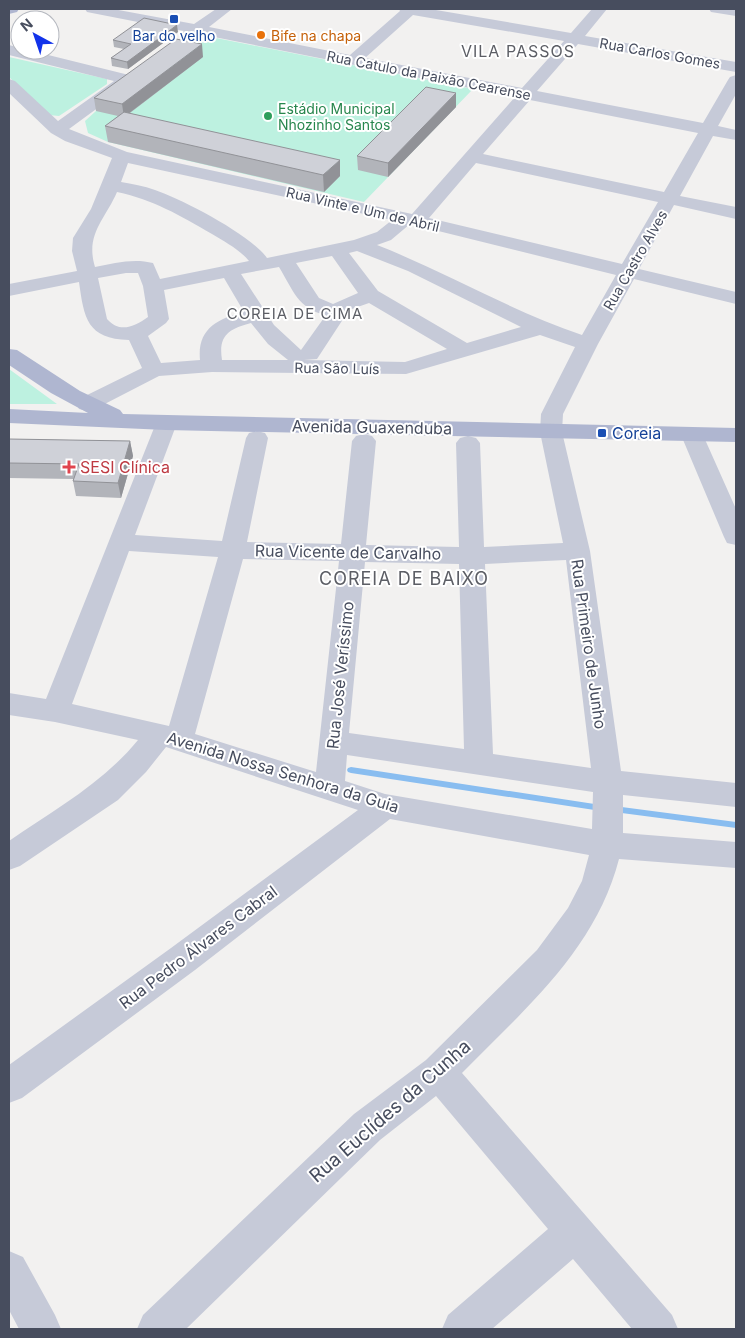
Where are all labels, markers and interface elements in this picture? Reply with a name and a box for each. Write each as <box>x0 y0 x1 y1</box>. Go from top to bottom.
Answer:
north arrow <box>10 10 60 60</box>
marker: Bar do velho <box>168 13 180 25</box>
text: N <box>17 15 36 35</box>
place label: Bar do velho <box>133 27 215 44</box>
place label: Bife na chapa <box>271 27 361 44</box>
marker: Bife na chapa <box>255 29 267 41</box>
street label: Rua Carlos Gomes <box>598 34 722 72</box>
district label: VILA PASSOS <box>461 41 575 61</box>
street label: Rua Catulo da Paixão Cearense <box>325 47 533 103</box>
place label: Estádio Municipal Nhozinho Santos <box>278 100 395 133</box>
marker: Estádio Municipal Nhozinho Santos <box>262 110 274 122</box>
street label: Rua Vinte e Um de Abril <box>285 183 441 235</box>
street label: Rua Castro Alves <box>599 207 671 313</box>
district label: COREIA DE CIMA <box>227 304 363 323</box>
street label: Rua São Luís <box>294 359 380 377</box>
street label: Avenida Guaxenduba <box>292 416 452 438</box>
place label: Coreia <box>612 423 661 443</box>
marker: Coreia <box>596 427 608 439</box>
place label: SESI Clínica <box>80 457 170 477</box>
marker: SESI Clínica <box>62 460 76 474</box>
street label: Rua Vicente de Carvalho <box>255 540 441 564</box>
street label: Rua Primeiro de Junho <box>567 558 611 730</box>
district label: COREIA DE BAIXO <box>319 568 489 589</box>
street label: Rua José Veríssimo <box>322 600 358 750</box>
street label: Avenida Nossa Senhora da Guia <box>164 727 402 817</box>
street label: Rua Pedro Álvares Cabral <box>115 881 281 1013</box>
street label: Rua Euclídes da Cunha <box>305 1035 475 1187</box>

